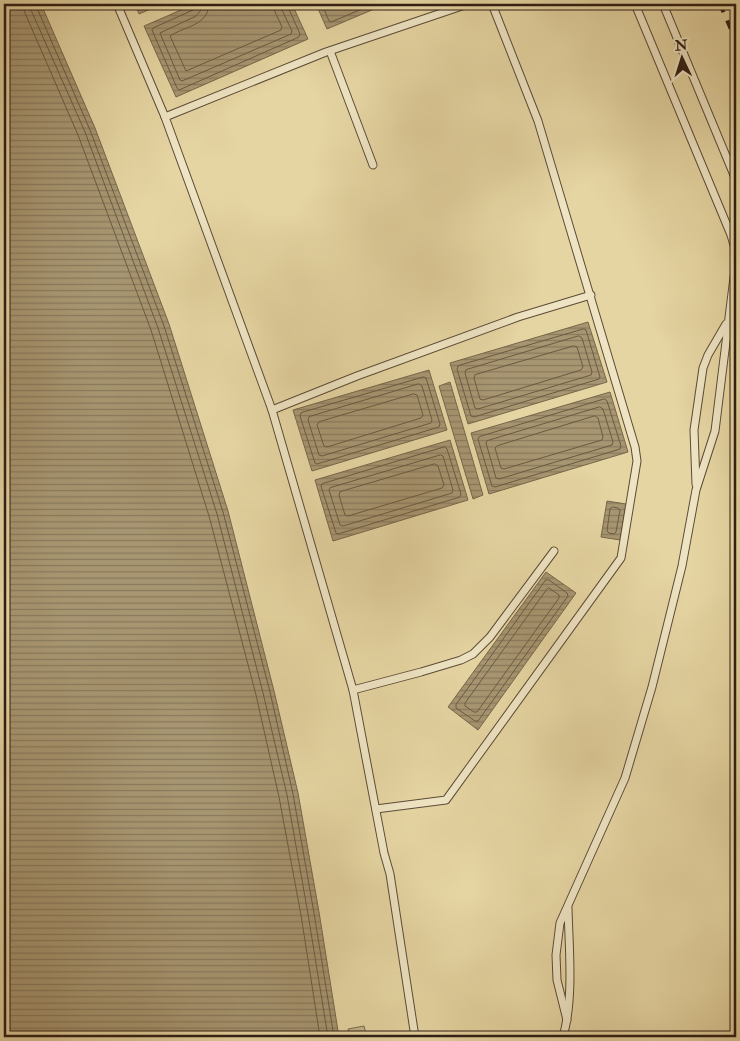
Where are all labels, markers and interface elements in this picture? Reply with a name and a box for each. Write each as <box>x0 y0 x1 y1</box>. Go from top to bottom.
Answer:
north arrow <box>658 32 708 82</box>
text: N <box>673 37 688 55</box>

